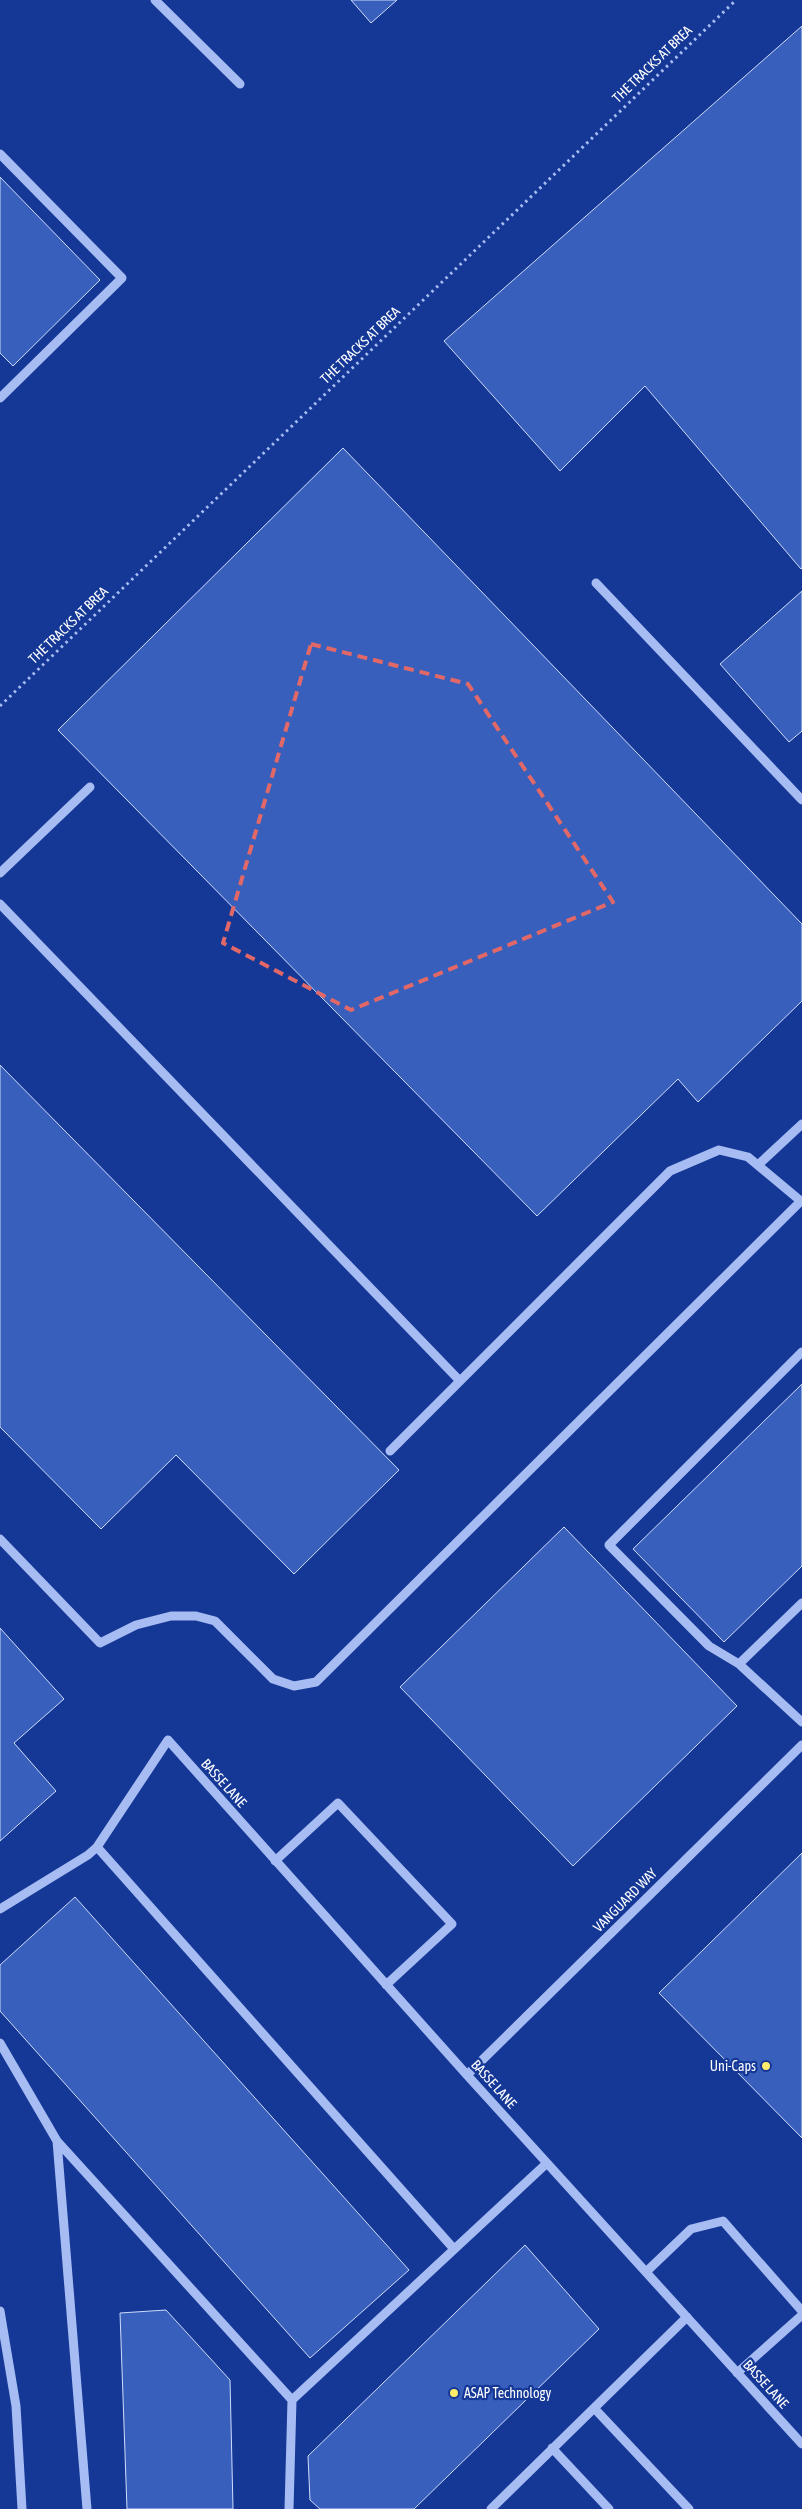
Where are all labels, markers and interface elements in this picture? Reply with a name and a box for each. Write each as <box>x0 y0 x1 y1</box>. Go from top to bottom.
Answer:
street label: THE TRACKS AT BREA <box>609 22 695 106</box>
street label: THE TRACKS AT BREA <box>317 303 403 387</box>
street label: THE TRACKS AT BREA <box>25 583 111 667</box>
street label: BASSE LANE <box>198 1755 250 1811</box>
street label: VANGUARD WAY <box>590 1864 661 1935</box>
street label: BASSE LANE <box>468 2056 520 2112</box>
place label: Uni-Caps <box>710 2058 756 2074</box>
marker: Uni-Caps <box>760 2060 772 2072</box>
street label: BASSE LANE <box>740 2356 792 2412</box>
place label: ASAP Technology <box>464 2385 551 2401</box>
marker: ASAP Technology <box>448 2387 460 2399</box>

